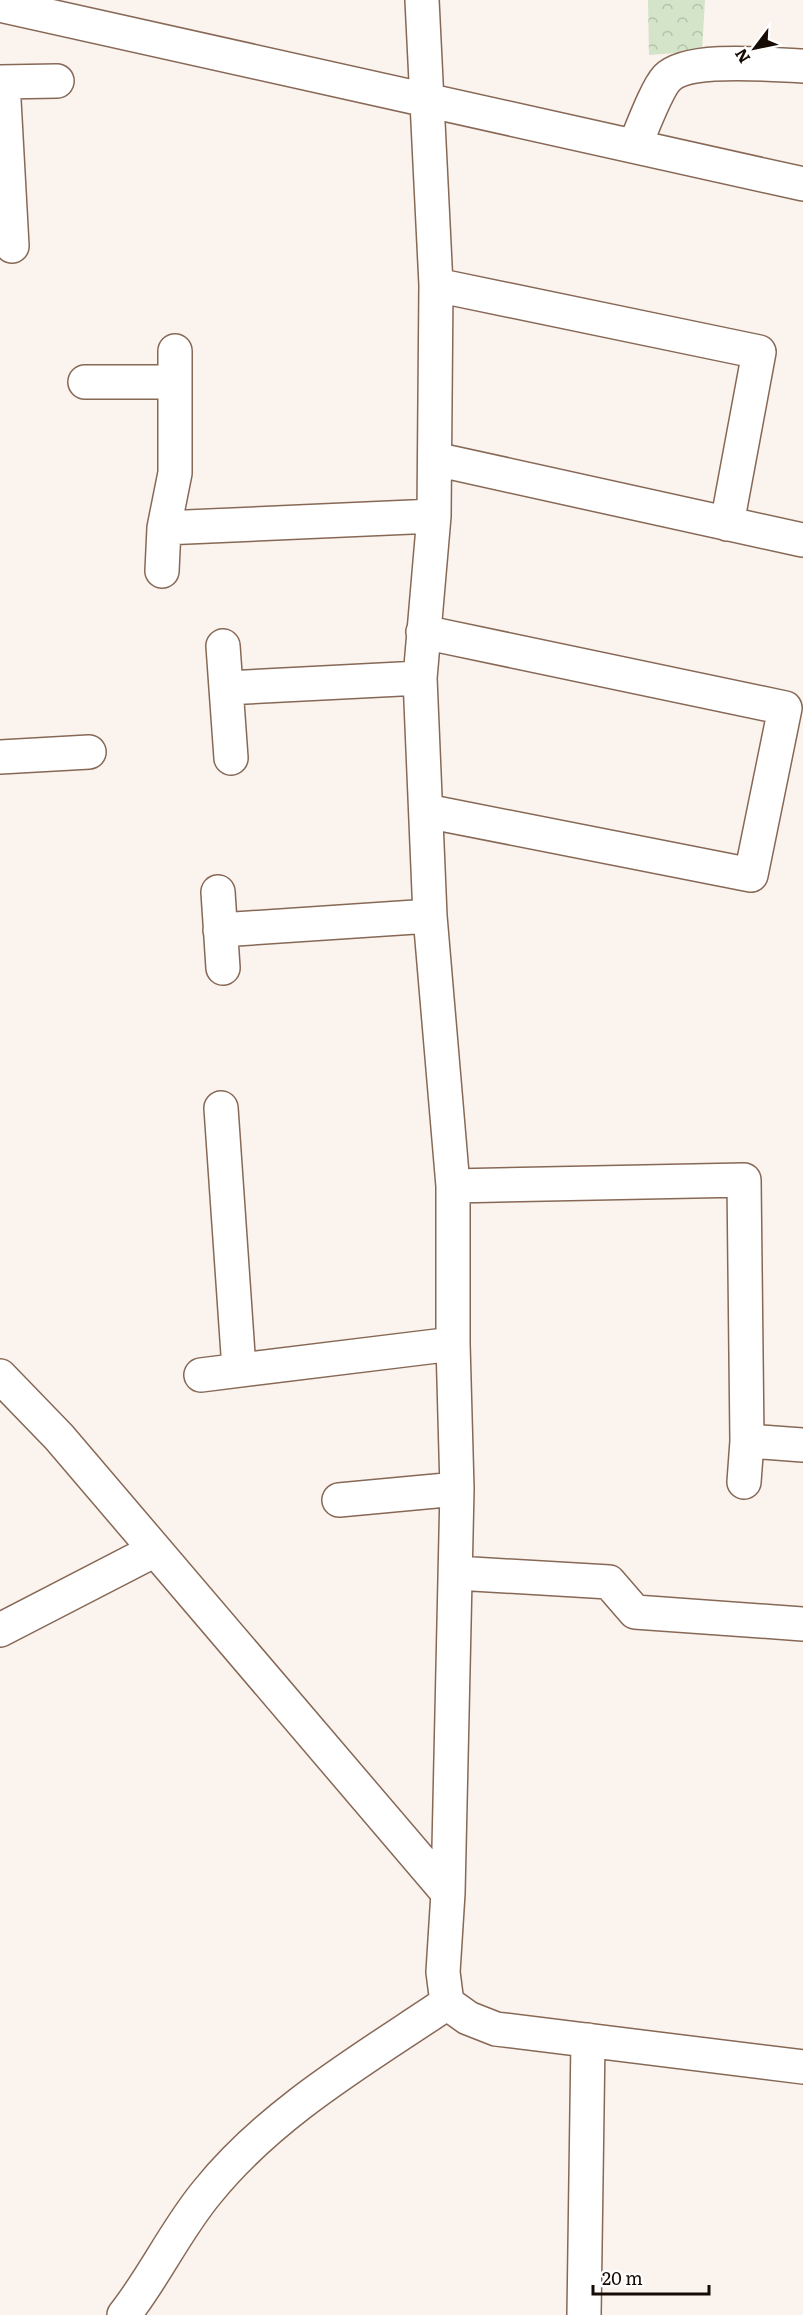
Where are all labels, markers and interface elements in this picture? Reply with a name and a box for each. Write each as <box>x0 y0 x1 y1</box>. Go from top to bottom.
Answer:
north arrow <box>725 18 785 78</box>
text: N <box>728 44 755 69</box>
scale bar <box>593 2258 708 2296</box>
text: 20 m <box>602 2264 643 2291</box>

